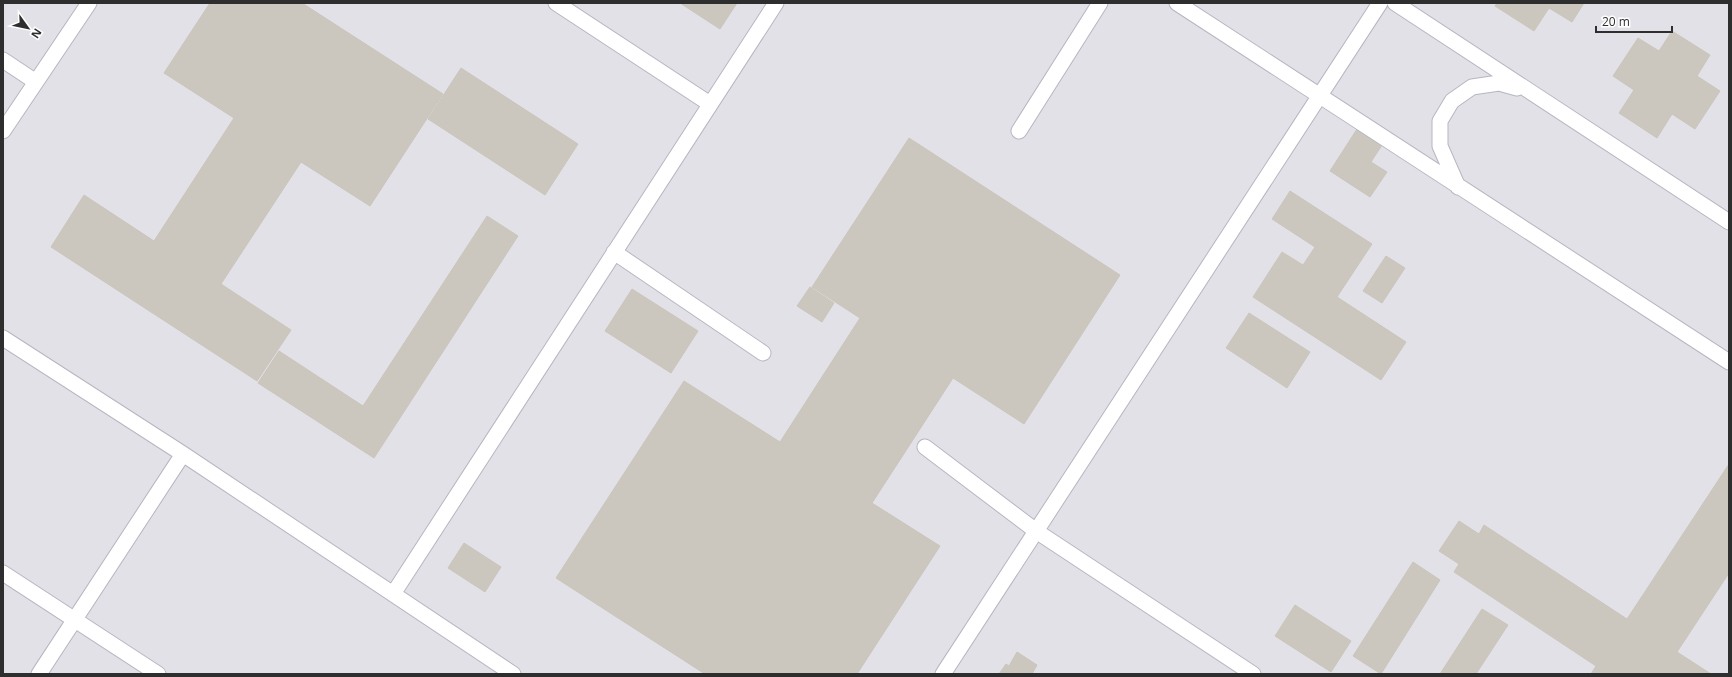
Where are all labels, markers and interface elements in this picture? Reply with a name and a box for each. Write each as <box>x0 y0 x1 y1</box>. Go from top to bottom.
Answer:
north arrow <box>8 8 48 48</box>
scale bar <box>1596 8 1672 34</box>
text: 20 m <box>1602 13 1630 30</box>
text: N <box>28 26 46 42</box>

